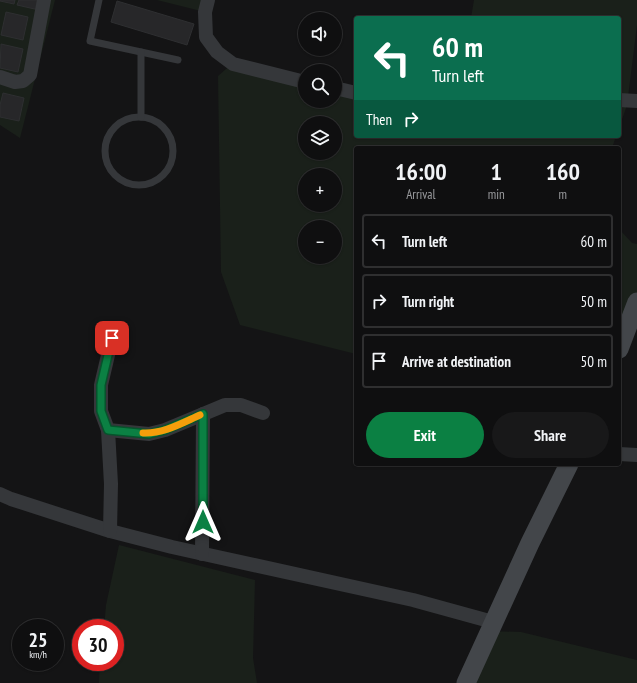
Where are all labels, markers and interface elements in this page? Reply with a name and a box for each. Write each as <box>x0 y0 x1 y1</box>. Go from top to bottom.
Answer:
map controls <box>298 12 342 264</box>
button: sound <box>298 12 342 56</box>
text: 60 m <box>432 28 483 65</box>
icon: left <box>366 32 418 84</box>
button: search <box>298 64 342 108</box>
text: Turn left <box>432 64 484 87</box>
icon: right <box>400 108 422 130</box>
text: Then <box>366 110 392 129</box>
button: layers <box>298 116 342 160</box>
text: 16:00 <box>395 156 447 187</box>
text: 1 <box>490 156 502 187</box>
text: 160 <box>546 156 580 187</box>
button: + <box>298 168 342 212</box>
text: Arrival <box>406 186 436 203</box>
text: min <box>488 186 505 203</box>
text: m <box>559 186 567 203</box>
button: − <box>298 220 342 264</box>
icon: left <box>368 230 390 252</box>
text: Turn left <box>402 232 447 251</box>
text: 60 m <box>581 232 607 251</box>
icon: right <box>368 290 390 312</box>
text: Turn right <box>402 292 454 311</box>
text: 50 m <box>581 292 607 311</box>
pin <box>95 321 129 355</box>
icon: arrive <box>101 327 123 349</box>
icon: arrive <box>368 350 390 372</box>
text: Arrive at destination <box>402 352 511 371</box>
text: 50 m <box>581 352 607 371</box>
button: Exit <box>366 412 484 458</box>
button: Share <box>492 412 609 458</box>
position arrow <box>182 501 224 543</box>
speed limit sign: 30 <box>72 619 124 671</box>
text: 25 <box>28 627 48 653</box>
text: km/h <box>29 648 47 661</box>

